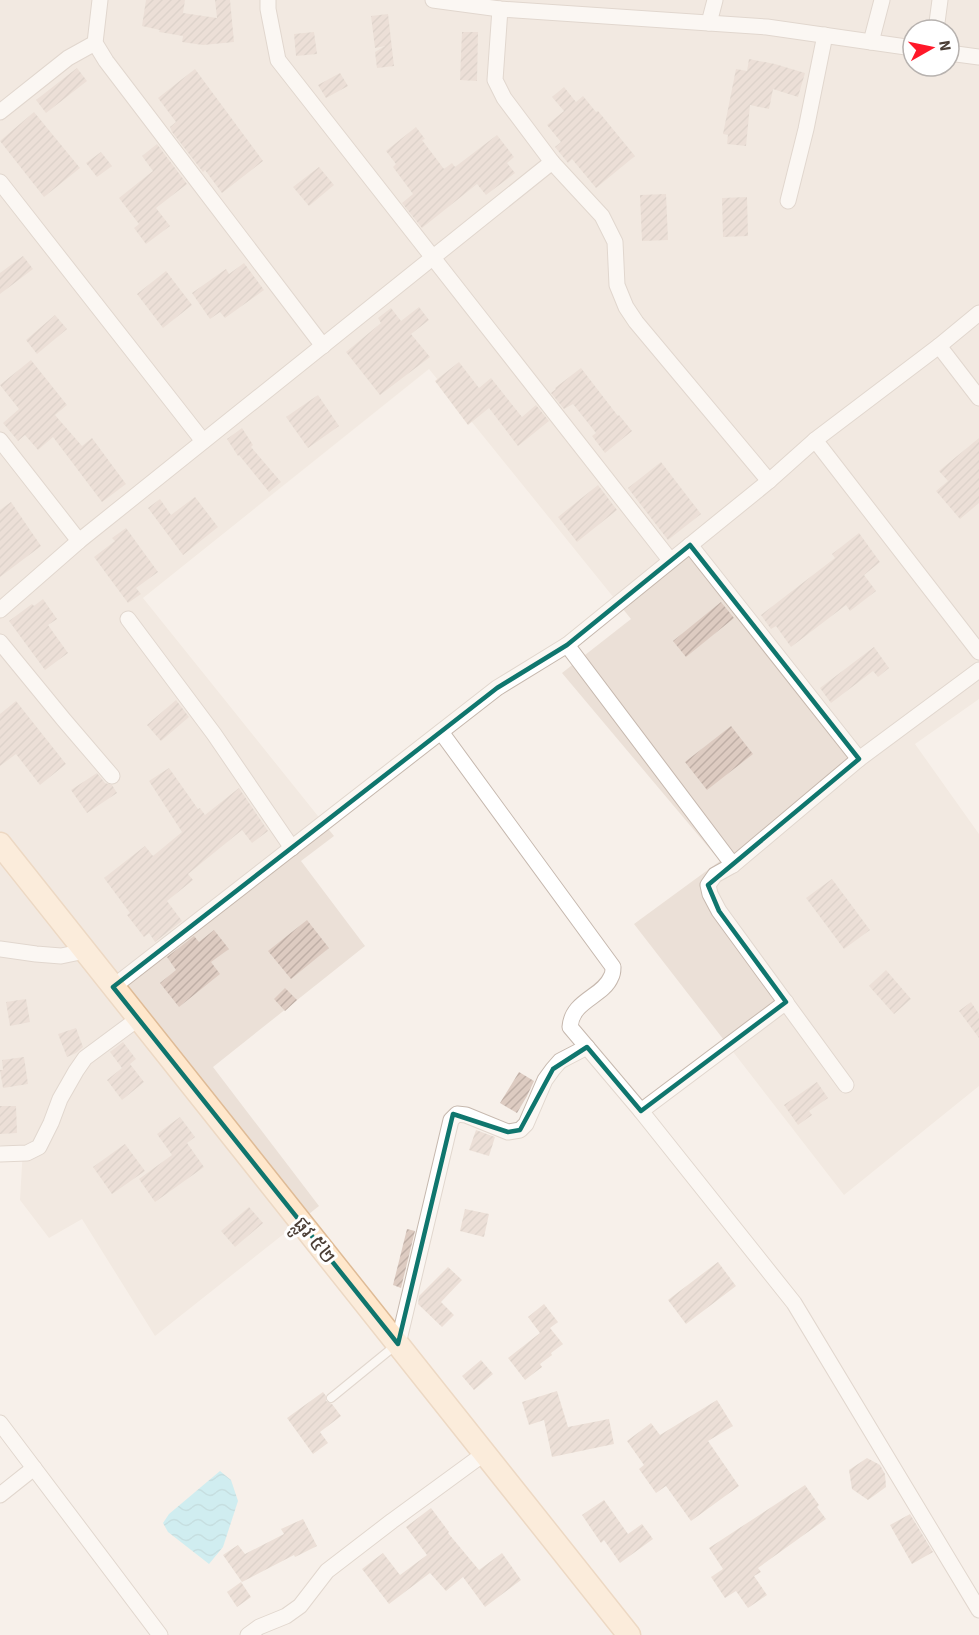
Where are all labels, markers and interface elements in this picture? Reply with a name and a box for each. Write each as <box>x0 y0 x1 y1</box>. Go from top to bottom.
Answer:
north arrow <box>901 18 961 78</box>
text: N <box>933 39 957 53</box>
street label: ផ្លូវ ៥២ <box>283 1210 343 1273</box>

